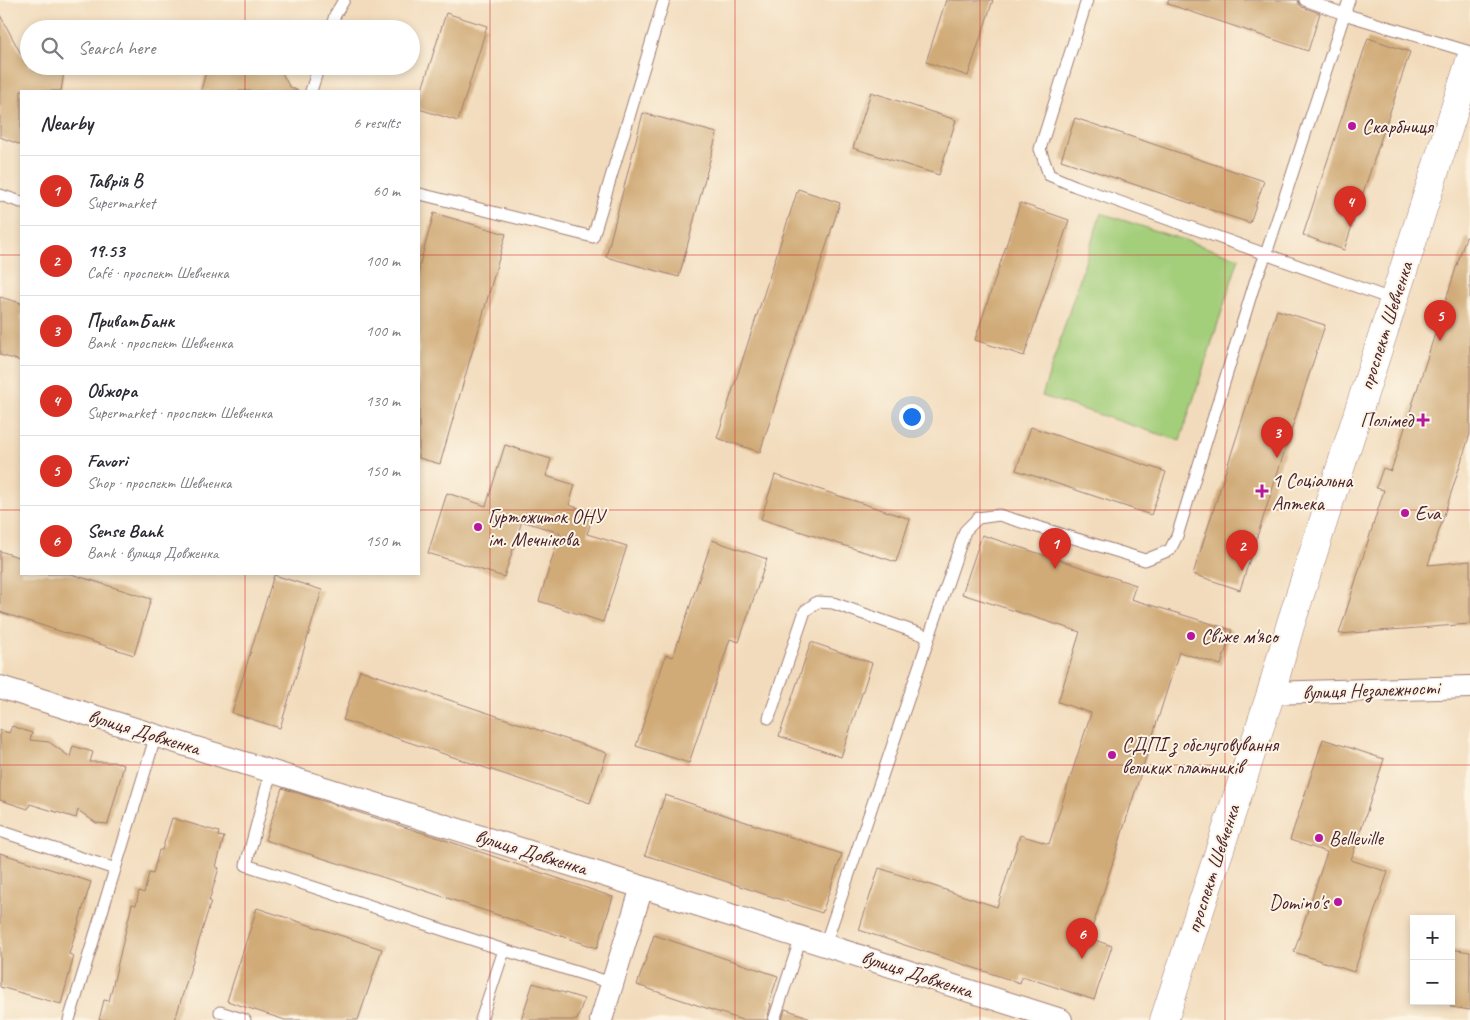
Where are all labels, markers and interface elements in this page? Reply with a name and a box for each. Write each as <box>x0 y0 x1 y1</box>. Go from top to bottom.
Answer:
search box <box>20 20 420 75</box>
icon: search <box>38 34 66 62</box>
text: Search here <box>78 36 155 60</box>
text: Nearby <box>40 110 93 136</box>
text: 6 results <box>353 113 400 133</box>
place label: Скарбниця <box>1362 114 1435 139</box>
marker: Скарбниця <box>1346 120 1358 132</box>
text: Таврія В <box>87 169 143 193</box>
text: 1 <box>52 181 60 201</box>
text: 60 m <box>373 181 400 201</box>
pin: 4 <box>1334 186 1366 227</box>
text: Supermarket <box>87 193 155 213</box>
text: 19.53 <box>87 239 124 263</box>
text: 2 <box>52 251 60 271</box>
text: 100 m <box>366 251 400 271</box>
street label: проспект Шевченка <box>1354 257 1419 393</box>
text: Café · проспект Шевченка <box>87 263 229 283</box>
pin: 5 <box>1424 300 1456 341</box>
text: ПриватБанк <box>87 309 174 333</box>
text: 3 <box>52 321 60 341</box>
text: 100 m <box>366 321 400 341</box>
text: Bank · проспект Шевченка <box>87 333 233 353</box>
text: Обжора <box>87 379 137 403</box>
text: 4 <box>52 391 60 411</box>
text: 130 m <box>366 391 400 411</box>
text: Supermarket · проспект Шевченка <box>87 403 272 423</box>
your location <box>899 404 925 430</box>
place label: Полімед <box>1360 408 1415 433</box>
marker: Полімед <box>1417 414 1429 426</box>
pin: 3 <box>1261 417 1293 458</box>
text: Favori <box>87 449 127 473</box>
text: 5 <box>53 461 59 481</box>
text: 150 m <box>366 461 400 481</box>
place label: 1 Соціальна Аптека <box>1272 468 1354 516</box>
text: Shop · проспект Шевченка <box>87 473 231 493</box>
marker: 1 Соціальна Аптека <box>1256 485 1268 497</box>
place label: Eva <box>1415 501 1442 526</box>
place label: Гуртожиток ОНУ ім. Мечнікова <box>488 504 607 552</box>
marker: Eva <box>1399 507 1411 519</box>
text: Sense Bank <box>87 519 162 543</box>
marker: Гуртожиток ОНУ ім. Мечнікова <box>472 521 484 533</box>
pin: 1 <box>1039 528 1071 569</box>
pin: 2 <box>1226 530 1258 571</box>
text: 6 <box>52 531 60 551</box>
text: 150 m <box>366 531 400 551</box>
text: Bank · вулиця Довженка <box>87 543 218 563</box>
place label: Свіже м'ясо <box>1201 624 1280 649</box>
marker: Свіже м'ясо <box>1185 630 1197 642</box>
street label: вулиця Незалежності <box>1302 675 1442 706</box>
street label: вулиця Довженка <box>85 703 205 761</box>
place label: СДПІ з обслуговування великих платників <box>1122 732 1280 780</box>
marker: СДПІ з обслуговування великих платників <box>1106 749 1118 761</box>
street label: проспект Шевченка <box>1181 800 1246 936</box>
street label: вулиця Довженка <box>472 823 592 881</box>
place label: Belleville <box>1329 826 1384 851</box>
marker: Belleville <box>1313 832 1325 844</box>
place label: Domino's <box>1269 890 1330 915</box>
marker: Domino's <box>1332 896 1344 908</box>
map controls <box>1410 915 1455 1005</box>
button: + <box>1410 915 1455 960</box>
pin: 6 <box>1066 918 1098 959</box>
street label: вулиця Довженка <box>858 944 977 1004</box>
button: − <box>1410 960 1455 1005</box>

